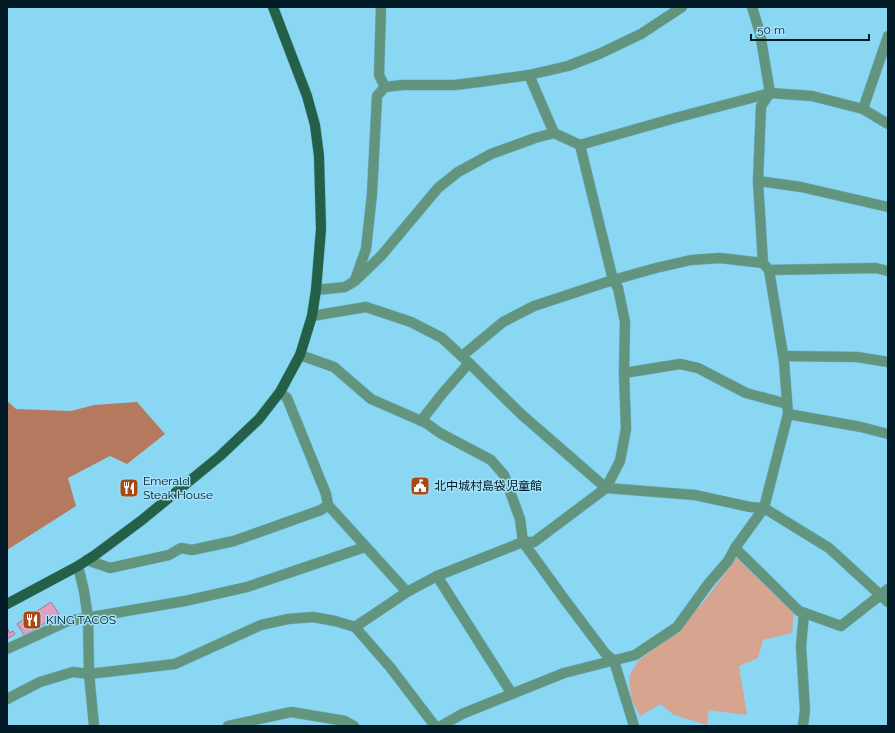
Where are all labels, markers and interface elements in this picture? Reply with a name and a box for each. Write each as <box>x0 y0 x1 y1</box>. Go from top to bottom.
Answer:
scale bar <box>751 16 869 42</box>
text: 50 m <box>757 23 785 37</box>
place label: Emerald Steak House <box>143 474 213 502</box>
public building icon: 北中城村島袋児童館 <box>409 475 431 497</box>
restaurant icon: Emerald Steak House <box>118 477 140 499</box>
place label: 北中城村島袋児童館 <box>434 479 542 493</box>
restaurant icon: KING TACOS <box>21 609 43 631</box>
place label: KING TACOS <box>46 613 116 627</box>

